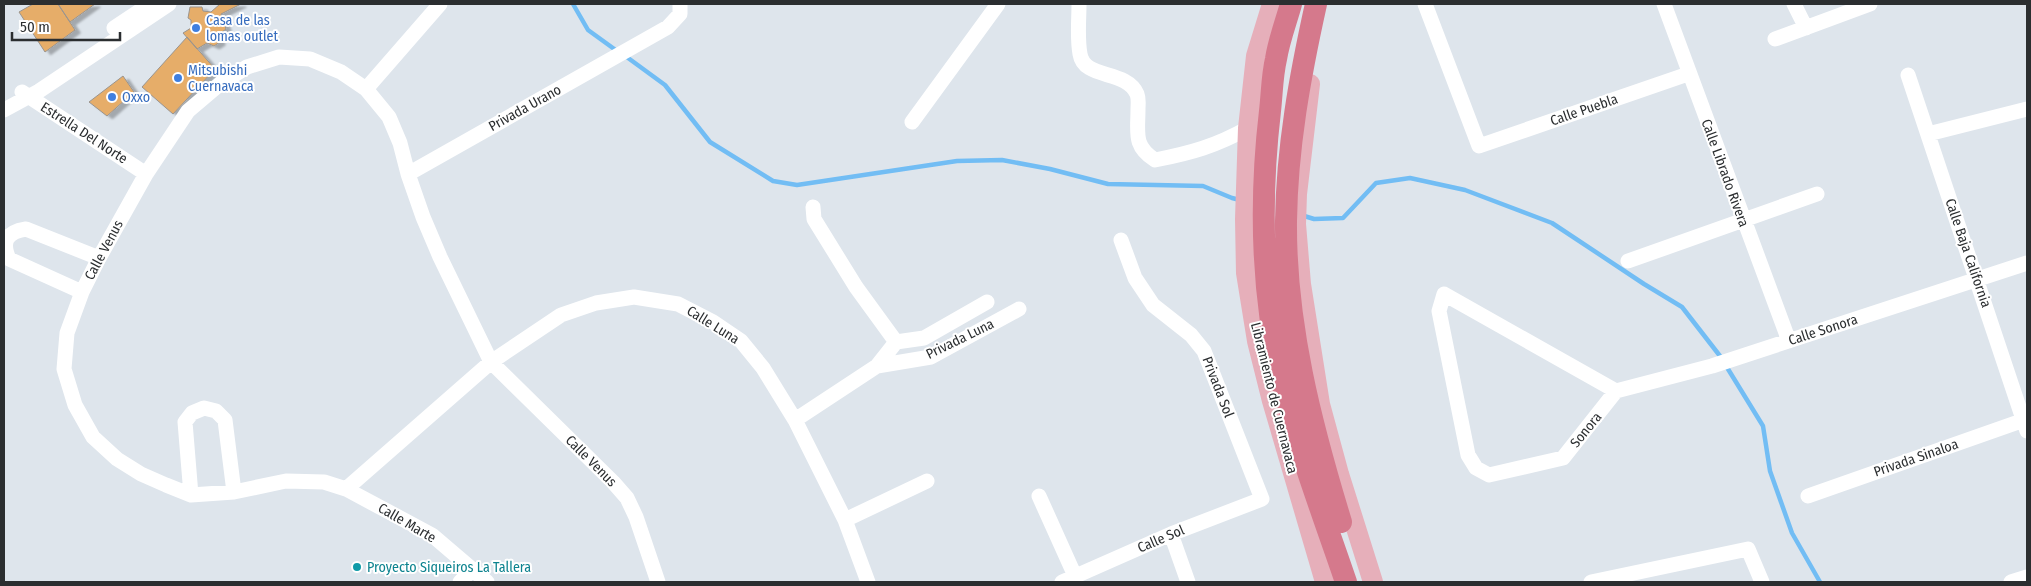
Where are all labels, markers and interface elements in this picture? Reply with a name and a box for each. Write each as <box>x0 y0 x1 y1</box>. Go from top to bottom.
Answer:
scale bar <box>12 10 120 42</box>
place label: Casa de las lomas outlet <box>206 12 278 45</box>
text: 50 m <box>20 18 50 36</box>
marker: Casa de las lomas outlet <box>190 22 202 34</box>
place label: Mitsubishi Cuernavaca <box>188 62 254 95</box>
marker: Mitsubishi Cuernavaca <box>172 72 184 84</box>
street label: Privada Urano <box>486 81 564 135</box>
place label: Oxxo <box>122 89 150 106</box>
street label: Calle Puebla <box>1548 90 1620 129</box>
marker: Oxxo <box>106 91 118 103</box>
street label: Estrella Del Norte <box>37 99 131 167</box>
street label: Calle Librado Rivera <box>1698 117 1752 229</box>
street label: Calle Baja California <box>1941 196 1995 310</box>
street label: Calle Venus <box>81 217 127 283</box>
street label: Calle Luna <box>684 302 743 348</box>
street label: Calle Sonora <box>1786 311 1860 349</box>
street label: Privada Luna <box>923 315 997 363</box>
street label: Libramiento de Cuernavaca <box>1247 321 1301 476</box>
street label: Privada Sol <box>1199 354 1238 420</box>
street label: Sonora <box>1567 409 1605 451</box>
street label: Calle Venus <box>562 432 620 490</box>
street label: Privada Sinaloa <box>1871 436 1961 480</box>
street label: Calle Marte <box>375 500 439 546</box>
street label: Calle Sol <box>1135 521 1187 556</box>
place label: Proyecto Siqueiros La Tallera <box>367 559 531 576</box>
marker: Proyecto Siqueiros La Tallera <box>351 561 363 573</box>

